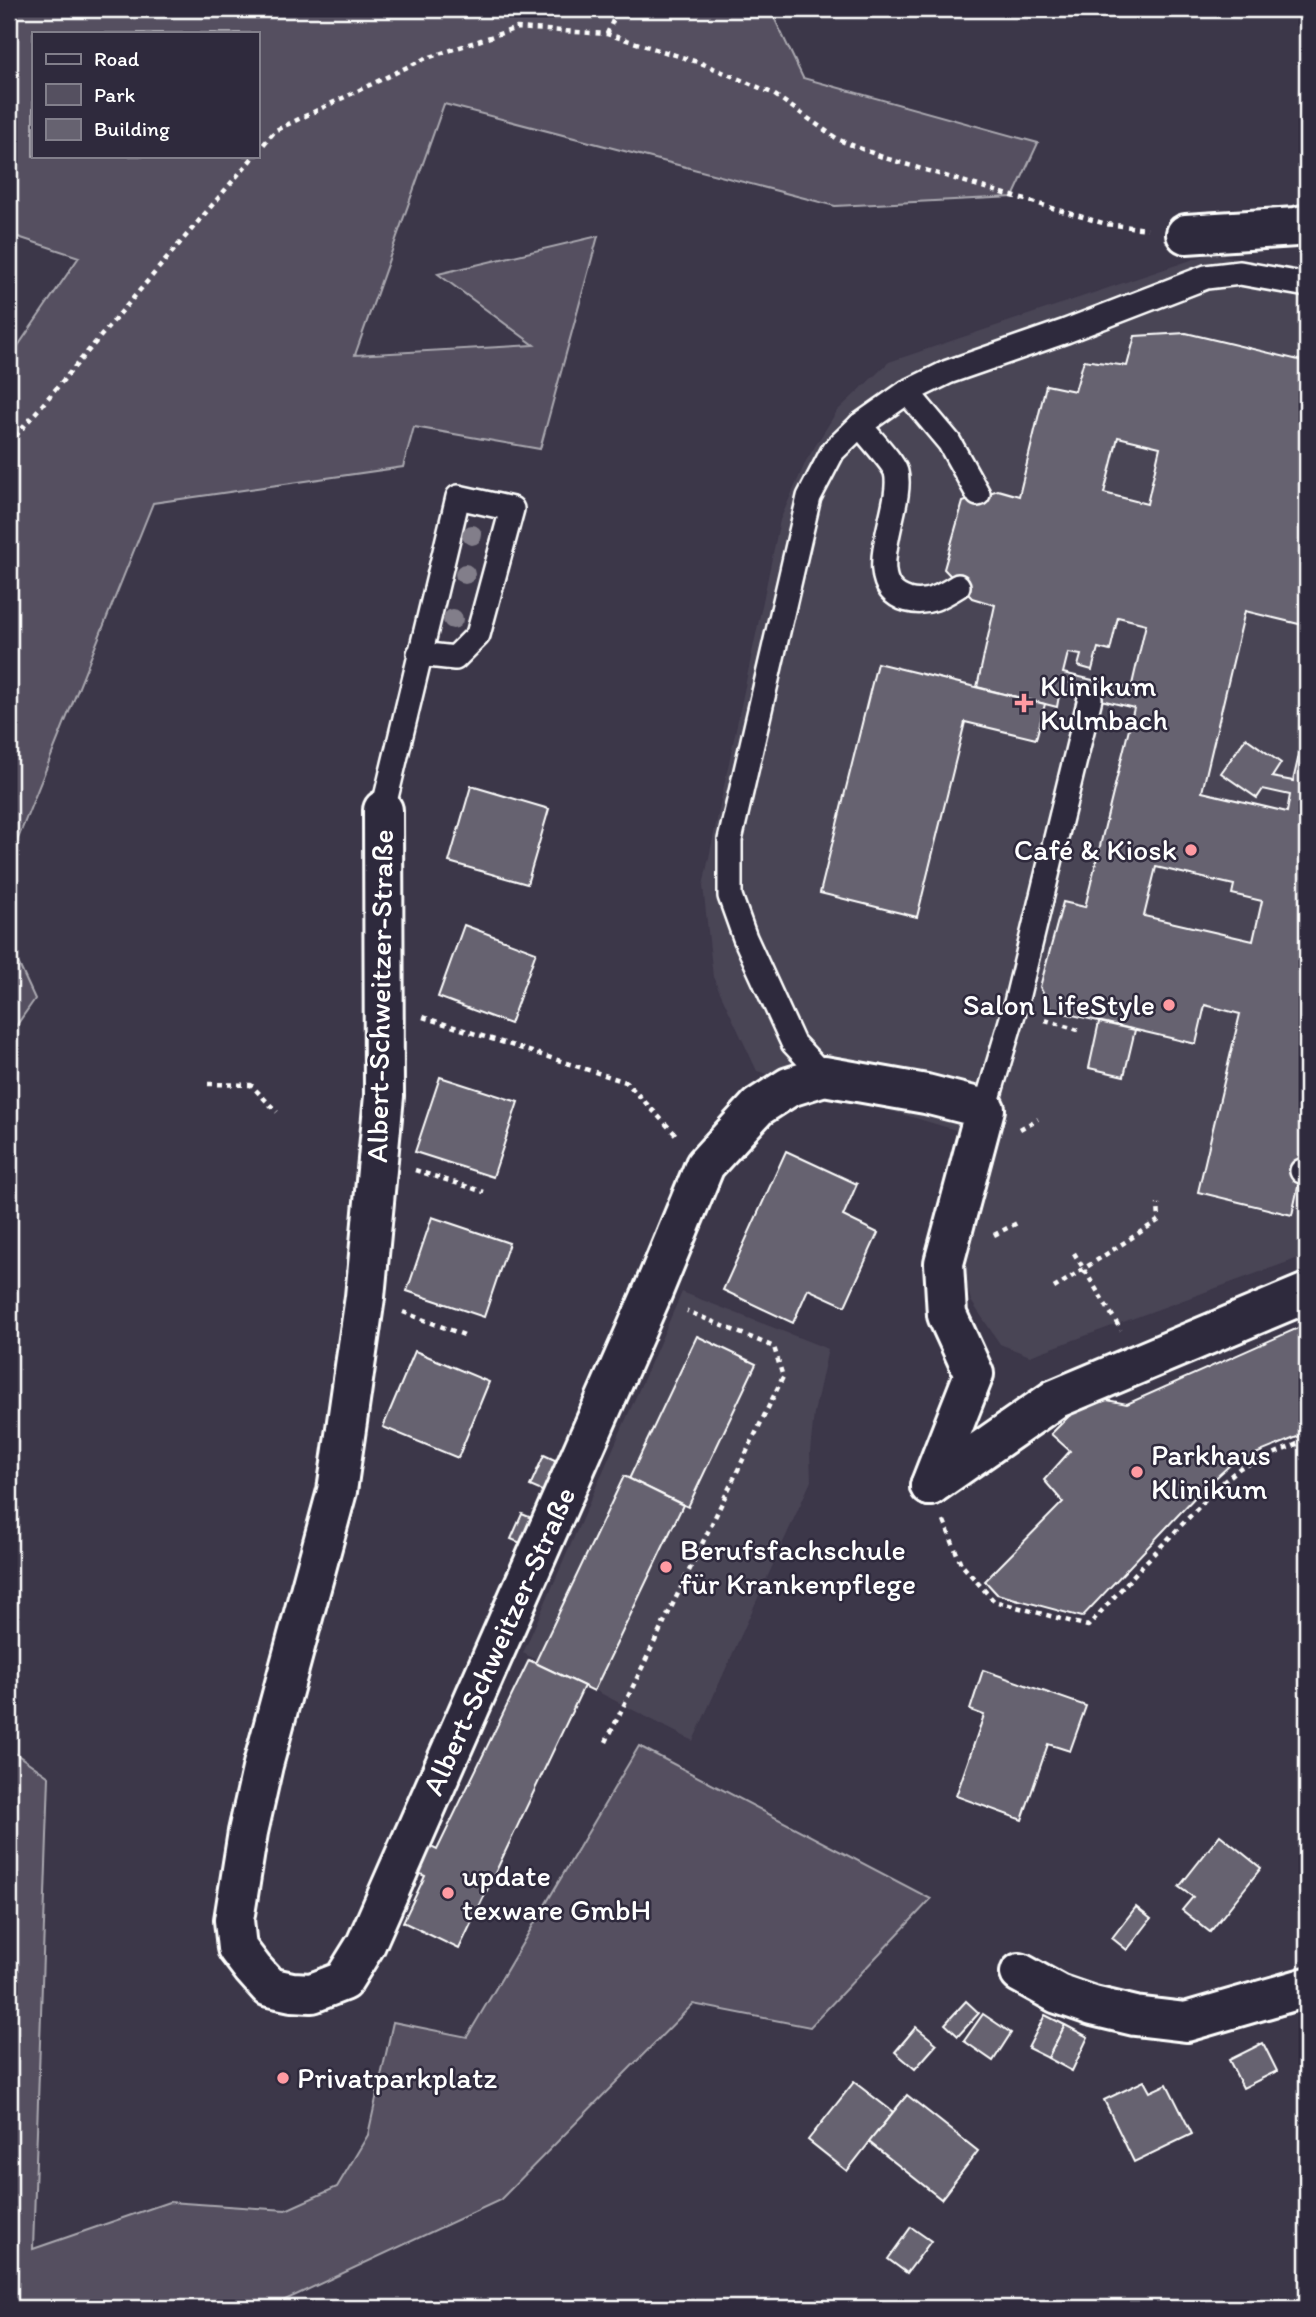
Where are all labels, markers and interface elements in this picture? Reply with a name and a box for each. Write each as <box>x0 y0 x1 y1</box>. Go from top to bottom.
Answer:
legend <box>32 32 259 158</box>
text: Road <box>94 46 140 71</box>
text: Park <box>94 82 136 107</box>
text: Building <box>94 116 170 141</box>
place label: Klinikum Kulmbach <box>1040 667 1168 738</box>
marker: Klinikum Kulmbach <box>1014 693 1034 713</box>
street label: Albert-Schweitzer-Straße <box>358 829 401 1163</box>
place label: Café & Kiosk <box>1014 831 1177 868</box>
marker: Café & Kiosk <box>1183 842 1199 858</box>
place label: Salon LifeStyle <box>963 986 1155 1023</box>
marker: Salon LifeStyle <box>1161 997 1177 1013</box>
place label: Parkhaus Klinikum <box>1151 1436 1271 1507</box>
marker: Parkhaus Klinikum <box>1129 1464 1145 1480</box>
street label: Albert-Schweitzer-Straße <box>414 1481 583 1801</box>
place label: Berufsfachschule für Krankenpflege <box>680 1531 916 1602</box>
marker: Berufsfachschule für Krankenpflege <box>658 1559 674 1575</box>
place label: update texware GmbH <box>462 1857 651 1928</box>
marker: update texware GmbH <box>440 1885 456 1901</box>
place label: Privatparkplatz <box>297 2059 497 2096</box>
marker: Privatparkplatz <box>275 2070 291 2086</box>

